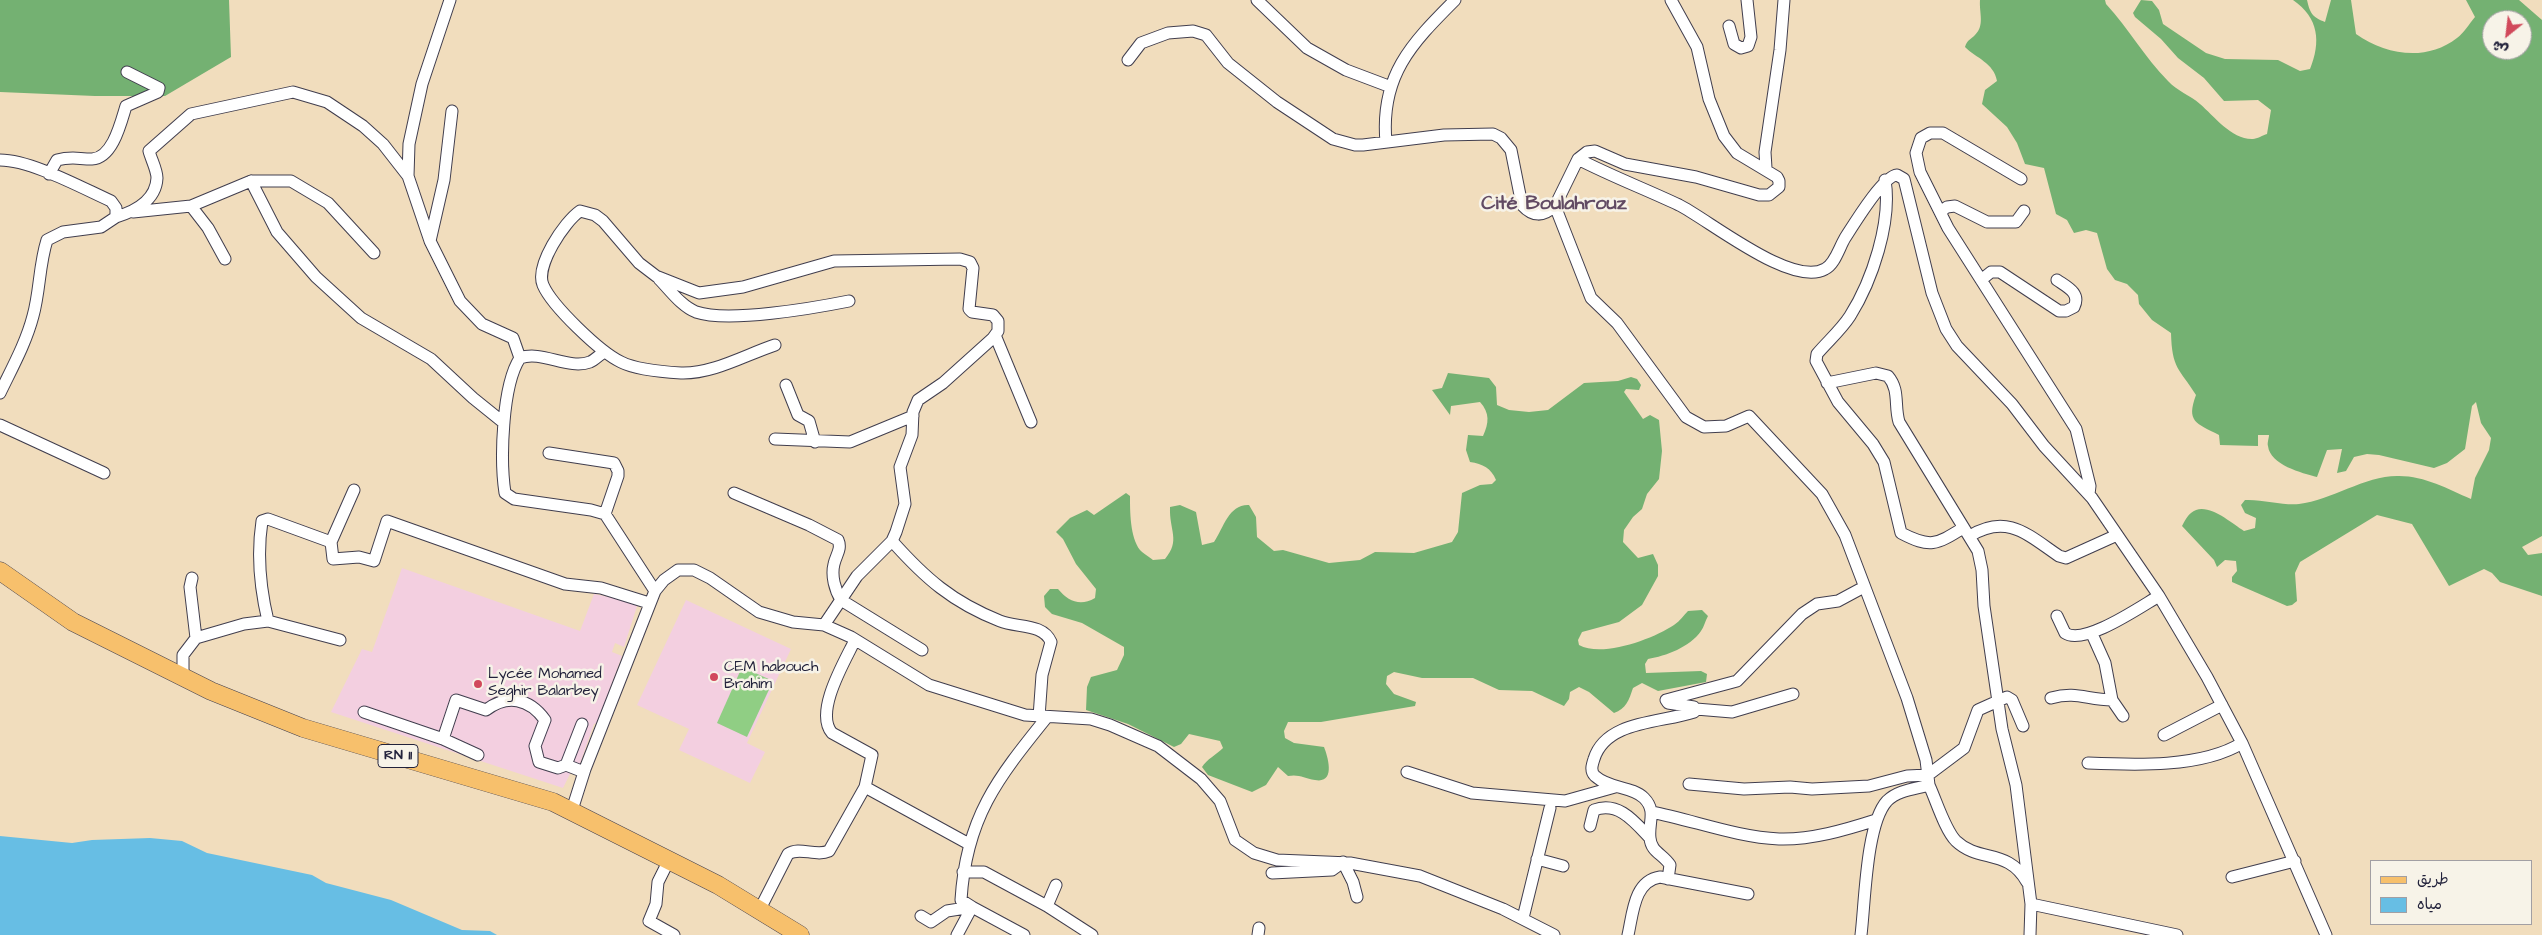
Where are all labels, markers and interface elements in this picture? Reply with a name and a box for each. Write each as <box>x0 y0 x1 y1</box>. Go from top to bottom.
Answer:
north arrow <box>2482 10 2532 60</box>
text: ش <box>2489 35 2512 60</box>
district label: Cité Boulahrouz <box>1481 193 1627 217</box>
place label: CEM habouch Brahim <box>724 659 818 694</box>
place label: Lycée Mohamed Seghir Balarbey <box>488 666 602 701</box>
marker: CEM habouch Brahim <box>708 671 720 683</box>
marker: Lycée Mohamed Seghir Balarbey <box>472 678 484 690</box>
road number: RN 11 <box>378 744 418 768</box>
legend <box>2370 860 2532 925</box>
text: طريق <box>2417 869 2449 890</box>
text: مياه <box>2417 894 2442 915</box>

